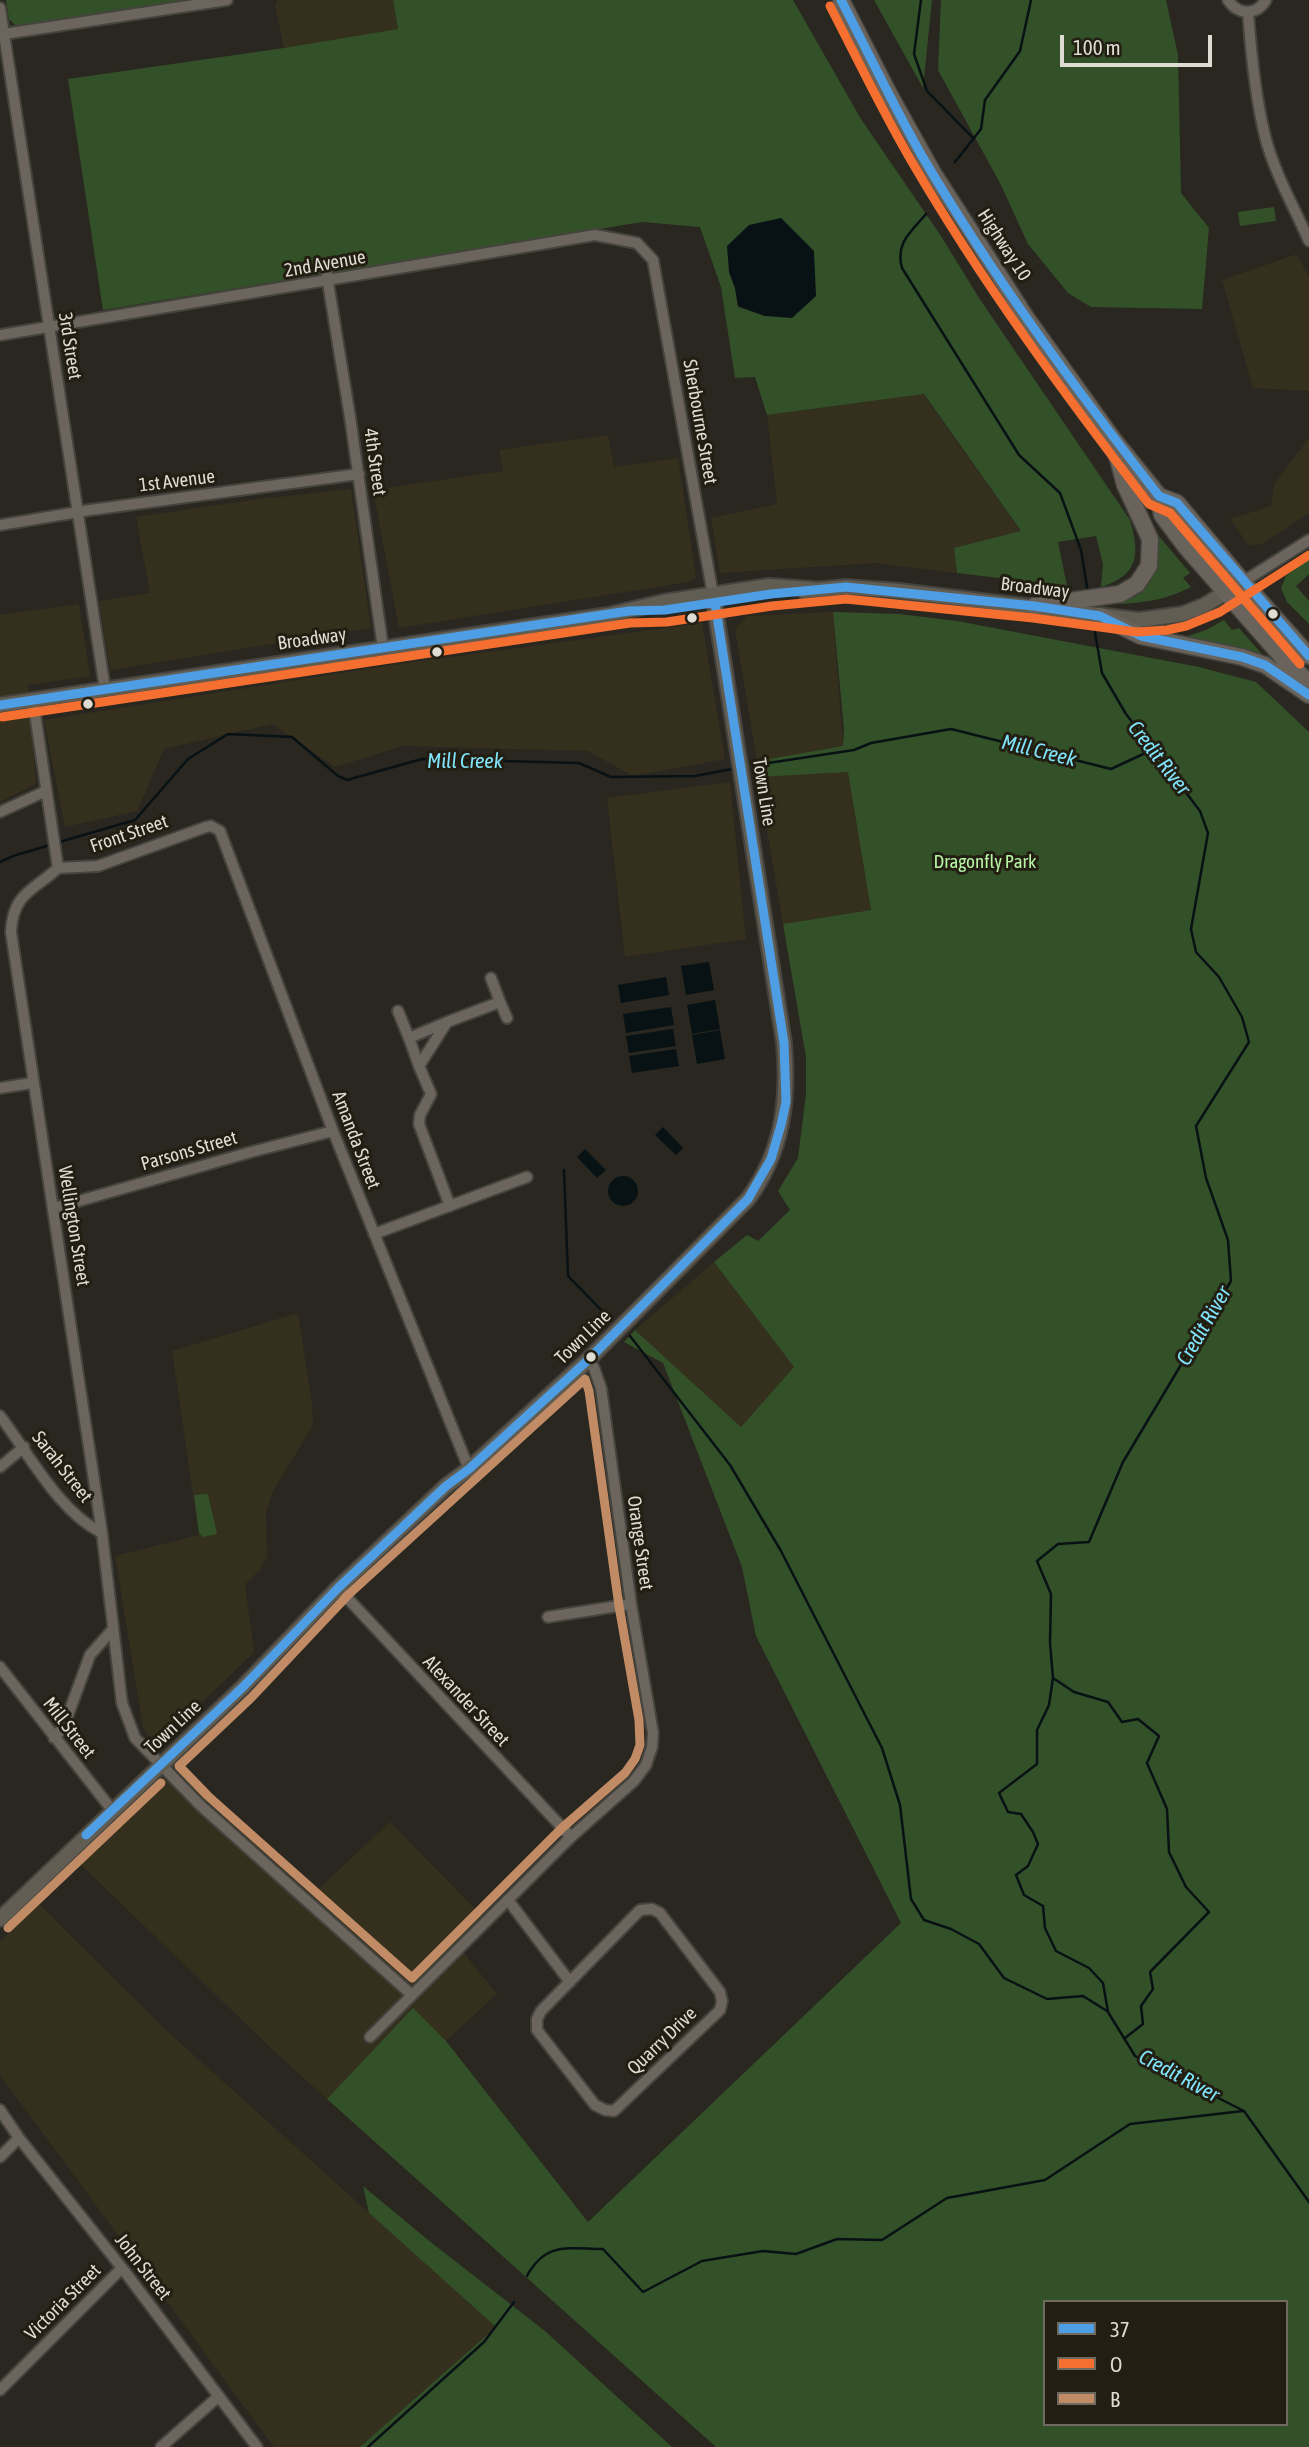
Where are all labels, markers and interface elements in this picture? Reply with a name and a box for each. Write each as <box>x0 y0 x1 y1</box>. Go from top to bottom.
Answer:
scale bar <box>1064 21 1216 65</box>
text: 100 m <box>1073 35 1121 59</box>
street label: Highway 10 <box>972 205 1036 285</box>
street label: 2nd Avenue <box>282 246 368 282</box>
street label: 3rd Street <box>53 311 87 381</box>
street label: Sherbourne Street <box>678 358 722 486</box>
street label: 4th Street <box>359 427 391 497</box>
street label: 1st Avenue <box>138 465 216 497</box>
street label: Broadway <box>999 572 1071 604</box>
unlabelled marker <box>1266 607 1280 621</box>
unlabelled marker <box>685 611 699 625</box>
street label: Broadway <box>276 623 348 655</box>
unlabelled marker <box>430 645 444 659</box>
unlabelled marker <box>81 697 95 711</box>
water label: Credit River <box>1122 716 1196 800</box>
water label: Mill Creek <box>999 730 1079 772</box>
water label: Mill Creek <box>427 748 503 774</box>
street label: Town Line <box>747 756 781 828</box>
street label: Front Street <box>87 810 171 858</box>
park label: Dragonfly Park <box>934 851 1036 873</box>
street label: Amanda Street <box>327 1088 385 1192</box>
street label: Parsons Street <box>138 1126 240 1176</box>
street label: Wellington Street <box>53 1164 95 1288</box>
water label: Credit River <box>1171 1282 1237 1370</box>
street label: Town Line <box>550 1305 616 1369</box>
unlabelled marker <box>584 1350 598 1364</box>
street label: Sarah Street <box>27 1427 97 1507</box>
street label: Orange Street <box>622 1494 658 1592</box>
street label: Alexander Street <box>418 1651 514 1751</box>
street label: Mill Street <box>38 1693 100 1763</box>
street label: Town Line <box>140 1695 206 1759</box>
street label: Quarry Drive <box>623 2002 701 2080</box>
water label: Credit River <box>1135 2044 1223 2108</box>
street label: John Street <box>110 2229 176 2305</box>
street label: Victoria Street <box>20 2259 106 2345</box>
legend <box>1043 2300 1288 2426</box>
text: 37 <box>1110 2317 1130 2341</box>
text: O <box>1110 2352 1122 2376</box>
text: B <box>1110 2387 1120 2411</box>

